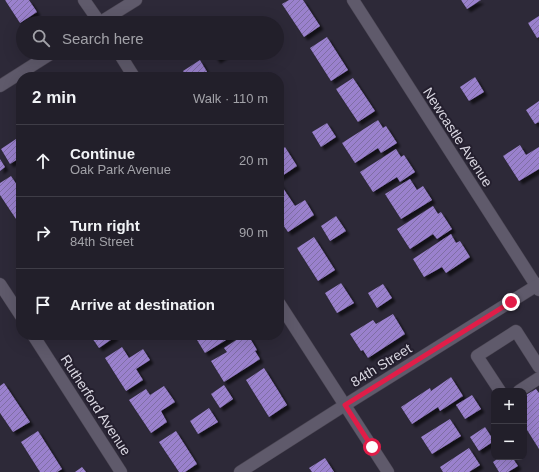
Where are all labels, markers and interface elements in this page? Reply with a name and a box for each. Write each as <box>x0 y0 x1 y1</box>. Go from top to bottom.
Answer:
search box <box>16 16 284 60</box>
icon: search <box>30 27 52 49</box>
text: Search here <box>62 30 144 47</box>
street label: Newcastle Avenue <box>420 84 496 190</box>
text: 2 min <box>32 88 76 107</box>
text: Walk · 110 m <box>193 91 268 106</box>
text: Continue <box>70 145 135 162</box>
icon: ahead <box>32 150 54 172</box>
text: 20 m <box>239 153 268 168</box>
text: Oak Park Avenue <box>70 162 171 177</box>
text: Turn right <box>70 217 140 234</box>
icon: right <box>32 222 54 244</box>
text: 90 m <box>239 225 268 240</box>
text: 84th Street <box>70 234 134 249</box>
route end <box>502 293 520 311</box>
icon: arrive <box>32 294 54 316</box>
text: Arrive at destination <box>70 296 215 313</box>
street label: 84th Street <box>348 340 414 390</box>
street label: Rutherford Avenue <box>58 352 135 458</box>
map controls <box>491 388 527 460</box>
button: + <box>491 388 527 424</box>
button: − <box>491 424 527 460</box>
route start <box>363 438 381 456</box>

